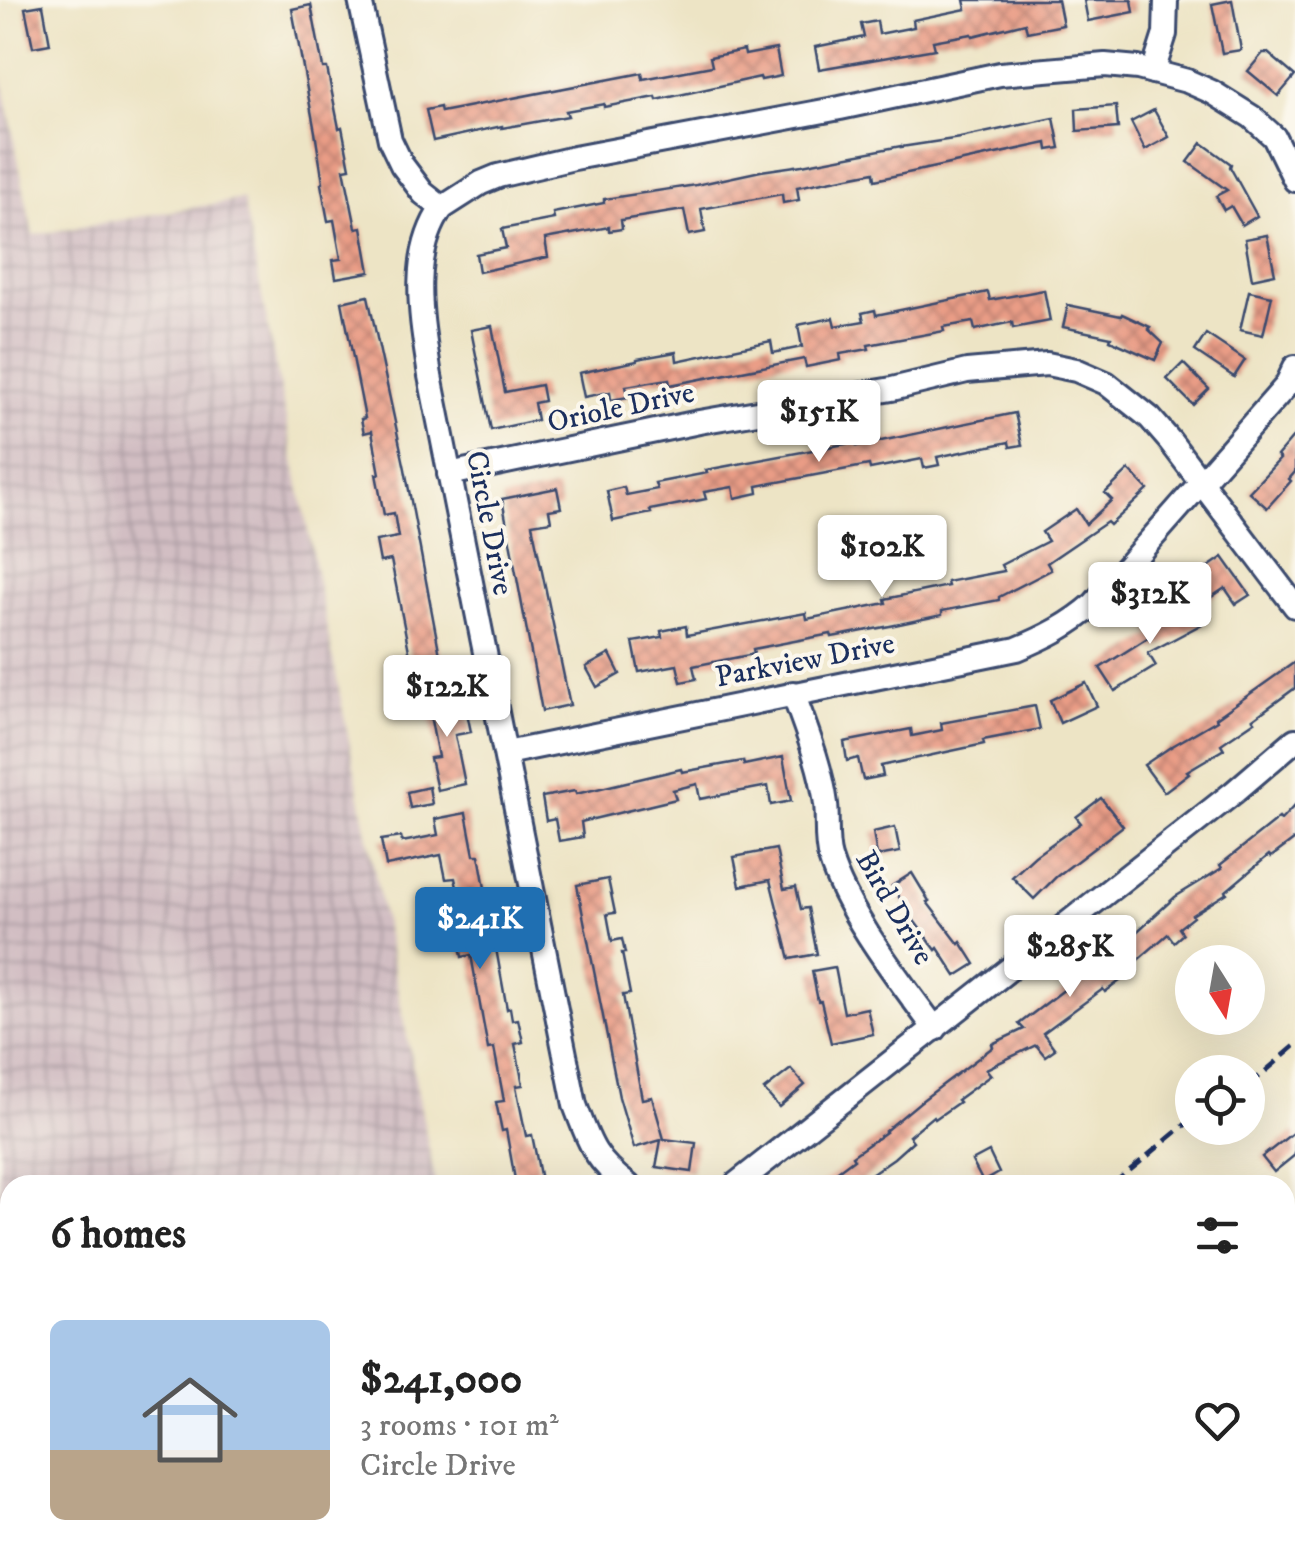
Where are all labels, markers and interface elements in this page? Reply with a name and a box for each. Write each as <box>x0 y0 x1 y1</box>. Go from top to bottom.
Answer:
street label: Oriole Drive <box>544 374 698 442</box>
pin: $151K <box>749 380 889 465</box>
text: $151K <box>779 392 859 432</box>
street label: Circle Drive <box>457 448 521 598</box>
pin: $102K <box>812 515 952 600</box>
text: $102K <box>840 527 924 567</box>
pin: $312K <box>1080 562 1220 647</box>
text: $312K <box>1110 574 1190 614</box>
street label: Parkview Drive <box>712 625 898 697</box>
pin: $122K <box>377 655 517 740</box>
text: $122K <box>405 667 489 707</box>
street label: Bird Drive <box>847 844 941 972</box>
pin: $241K <box>410 887 550 972</box>
text: $241K <box>437 899 523 939</box>
pin: $285K <box>1000 915 1140 1000</box>
text: $285K <box>1026 927 1114 967</box>
north arrow <box>1175 945 1265 1035</box>
map controls <box>1175 945 1265 1145</box>
button: locate <box>1175 1055 1265 1145</box>
icon: filters <box>1190 1208 1245 1263</box>
text: 6 homes <box>50 1209 186 1261</box>
text: $241,000 <box>360 1354 522 1406</box>
icon: home <box>130 1360 250 1480</box>
icon: heart <box>1190 1393 1245 1448</box>
text: 3 rooms · 101 m² <box>360 1406 559 1446</box>
text: Circle Drive <box>360 1446 516 1486</box>

